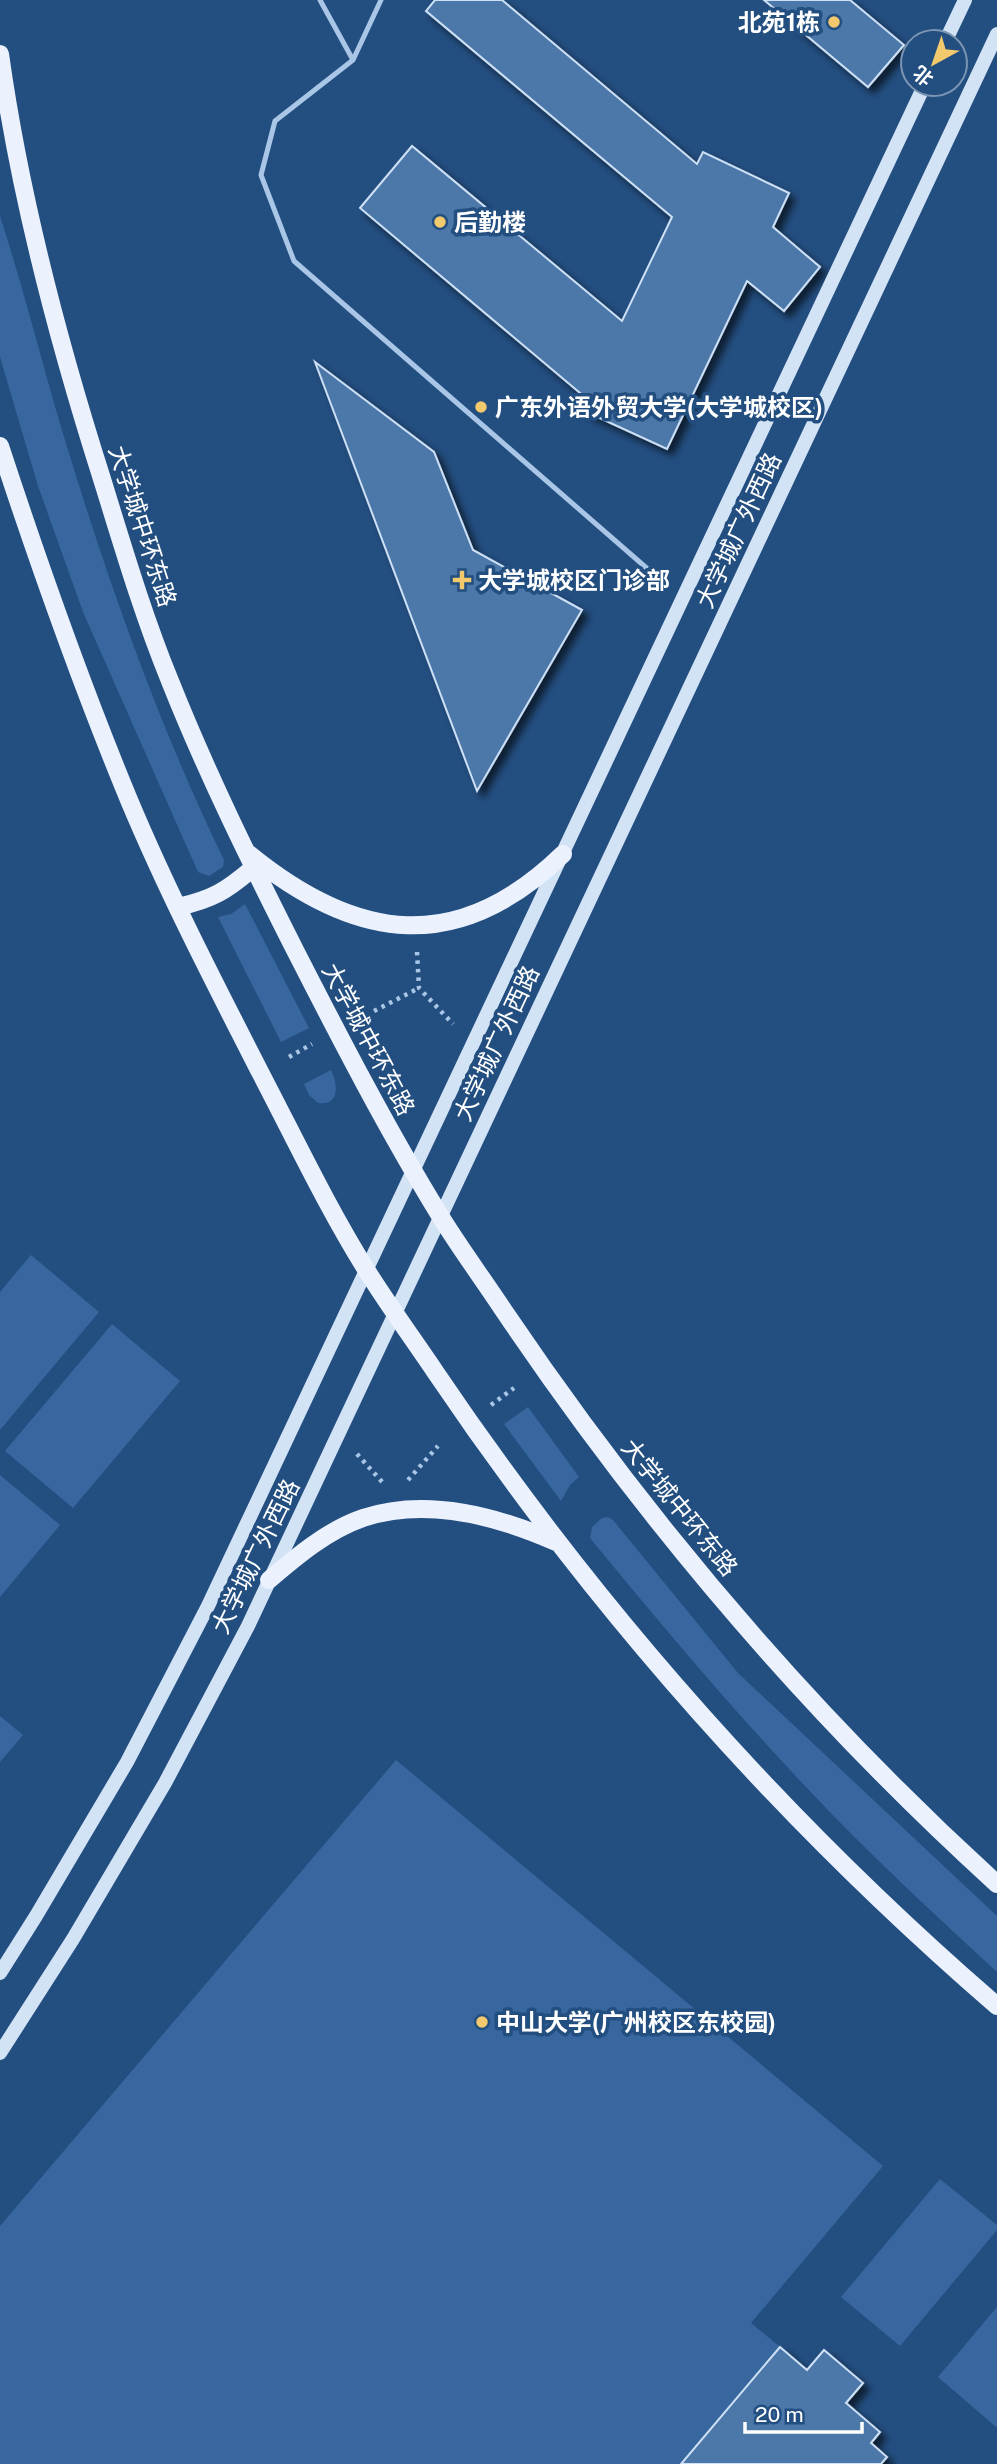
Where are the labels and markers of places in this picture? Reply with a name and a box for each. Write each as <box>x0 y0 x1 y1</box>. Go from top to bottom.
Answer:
place label: 北苑1栋 <box>738 8 820 36</box>
marker: 北苑1栋 <box>826 14 842 30</box>
place label: 后勤楼 <box>454 208 526 236</box>
marker: 后勤楼 <box>432 214 448 230</box>
place label: 广东外语外贸大学(大学城校区) <box>495 393 823 421</box>
marker: 广东外语外贸大学(大学城校区) <box>473 399 489 415</box>
place label: 大学城校区门诊部 <box>478 566 670 594</box>
marker: 大学城校区门诊部 <box>452 570 472 590</box>
place label: 中山大学(广州校区东校园) <box>496 2008 776 2036</box>
marker: 中山大学(广州校区东校园) <box>474 2014 490 2030</box>

